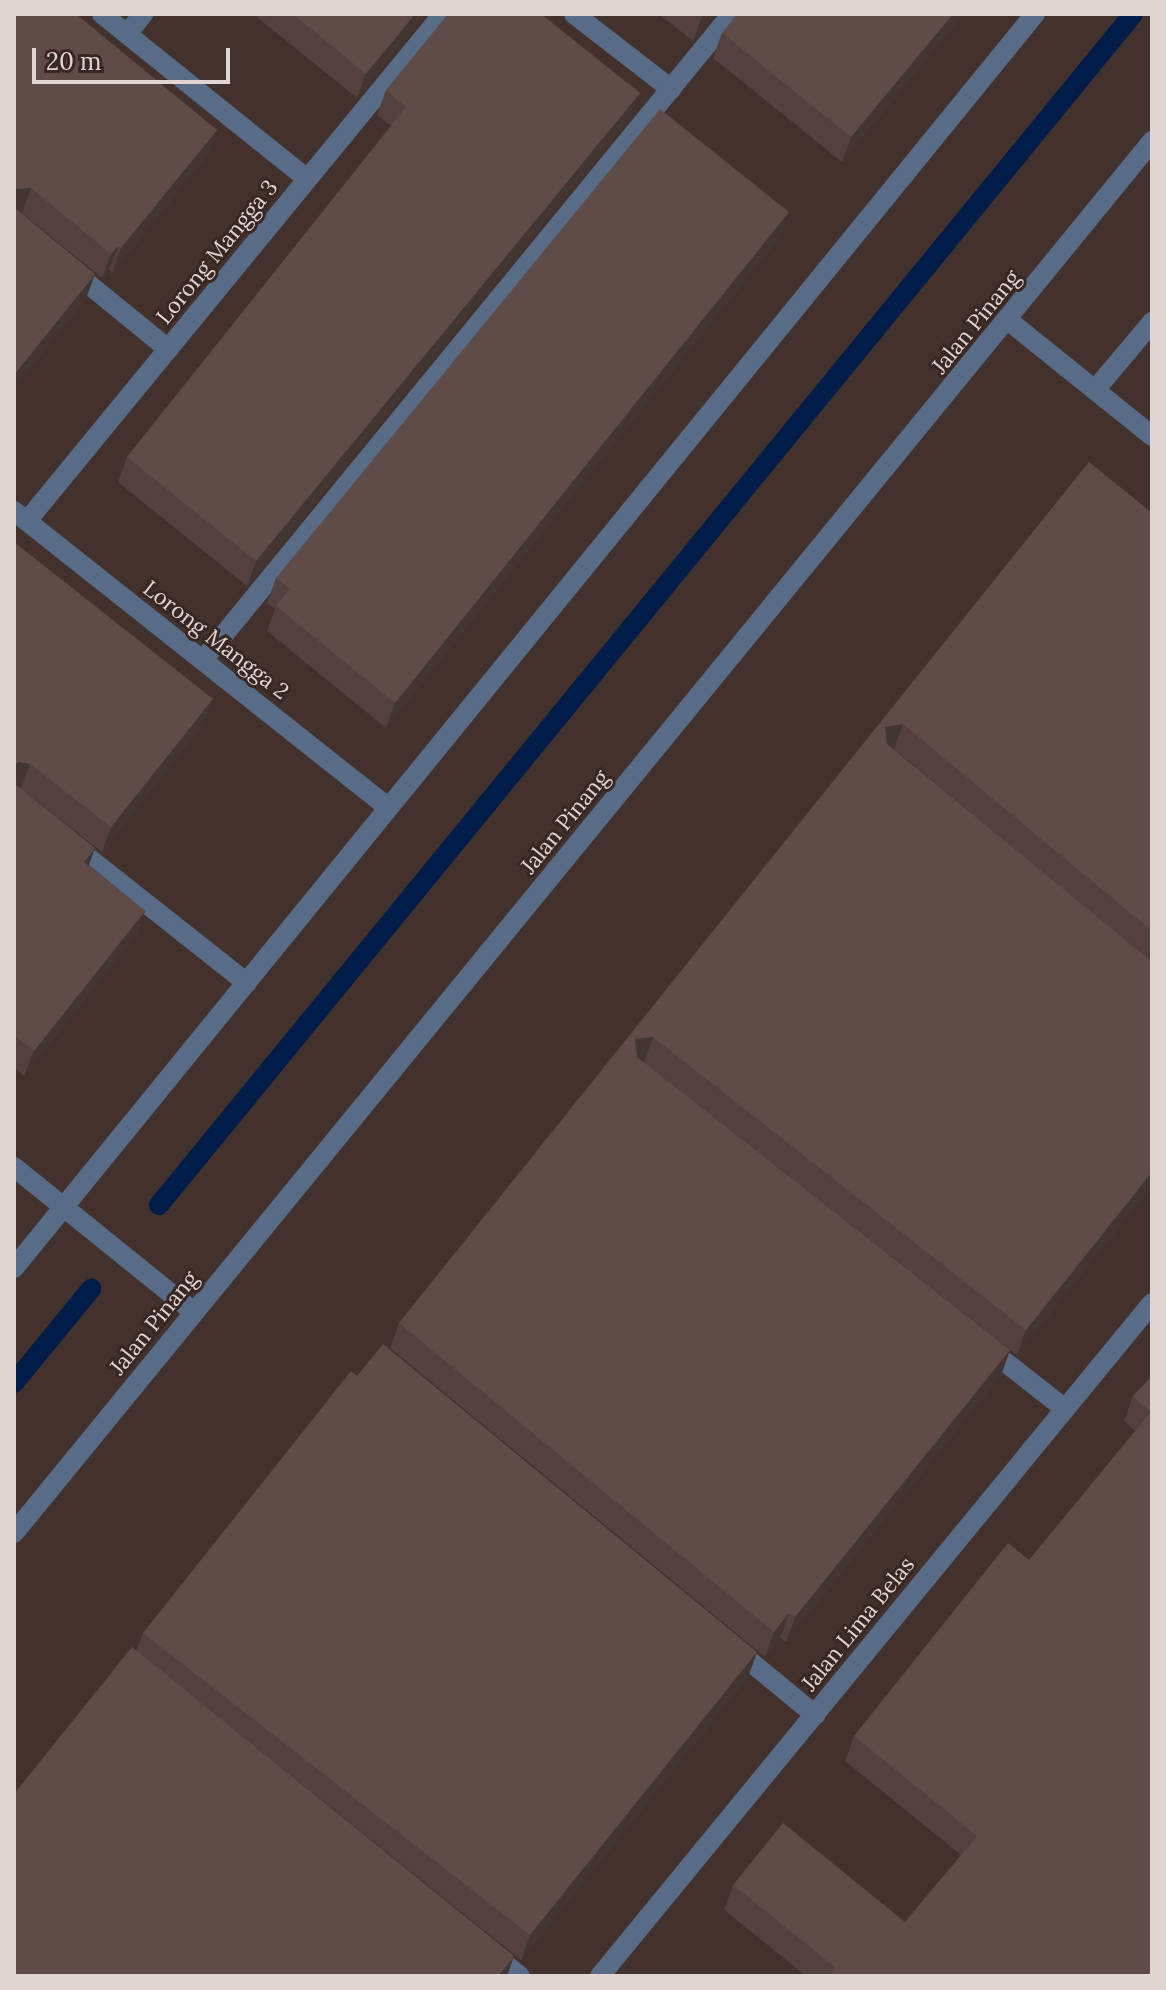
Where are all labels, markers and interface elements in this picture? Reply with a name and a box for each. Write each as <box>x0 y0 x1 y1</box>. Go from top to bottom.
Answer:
scale bar <box>36 32 234 82</box>
text: 20 m <box>46 46 102 77</box>
street label: Lorong Mangga 3 <box>151 175 283 329</box>
street label: Jalan Pinang <box>926 265 1026 379</box>
street label: Lorong Mangga 2 <box>138 575 294 705</box>
street label: Jalan Pinang <box>515 765 615 879</box>
street label: Jalan Pinang <box>104 1266 204 1380</box>
street label: Jalan Lima Belas <box>796 1552 920 1696</box>

